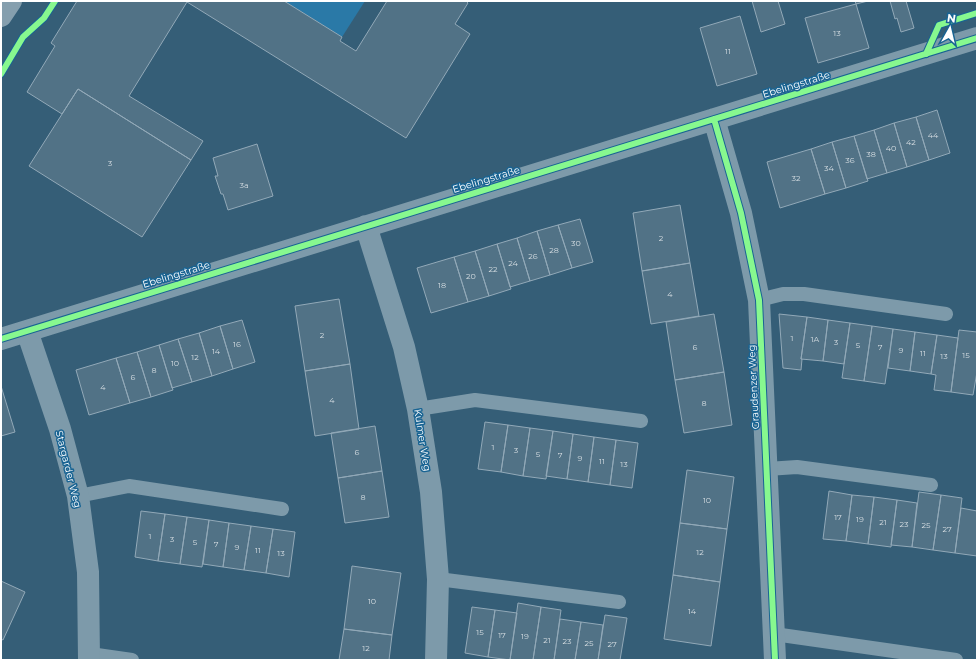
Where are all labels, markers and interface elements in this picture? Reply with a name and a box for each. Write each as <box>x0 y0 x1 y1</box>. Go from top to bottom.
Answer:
north arrow <box>930 8 970 48</box>
text: N <box>946 11 957 26</box>
house number: 13 <box>833 28 841 38</box>
house number: 11 <box>725 46 731 56</box>
street label: Ebelingstraße <box>761 68 831 101</box>
house number: 44 <box>928 130 939 140</box>
house number: 42 <box>906 137 916 147</box>
house number: 40 <box>886 143 896 153</box>
house number: 38 <box>866 149 876 159</box>
house number: 36 <box>845 155 855 165</box>
house number: 3 <box>108 158 113 168</box>
street label: Ebelingstraße <box>451 163 521 196</box>
house number: 34 <box>824 163 835 173</box>
house number: 32 <box>791 173 801 183</box>
house number: 3a <box>239 180 249 190</box>
house number: 2 <box>659 233 664 243</box>
house number: 30 <box>571 238 581 248</box>
house number: 28 <box>549 245 559 255</box>
house number: 26 <box>528 251 538 261</box>
street label: Ebelingstraße <box>141 258 211 291</box>
house number: 24 <box>508 258 519 268</box>
house number: 22 <box>488 264 498 274</box>
house number: 20 <box>466 271 476 281</box>
house number: 18 <box>438 280 446 290</box>
house number: 4 <box>667 289 673 299</box>
house number: 2 <box>320 330 325 340</box>
house number: 1 <box>791 333 793 343</box>
house number: 1A <box>811 334 820 344</box>
house number: 3 <box>834 337 839 347</box>
house number: 16 <box>233 339 241 349</box>
house number: 5 <box>856 340 861 350</box>
house number: 6 <box>693 342 698 352</box>
house number: 7 <box>878 342 883 352</box>
street label: Graudenzer Weg <box>745 344 762 430</box>
house number: 9 <box>899 345 904 355</box>
house number: 14 <box>212 346 221 356</box>
house number: 11 <box>920 348 926 358</box>
house number: 15 <box>962 350 970 360</box>
house number: 13 <box>940 351 948 361</box>
house number: 12 <box>191 352 199 362</box>
house number: 10 <box>171 358 179 368</box>
house number: 8 <box>151 365 157 375</box>
house number: 6 <box>131 372 136 382</box>
house number: 4 <box>100 382 106 392</box>
house number: 4 <box>329 395 335 405</box>
house number: 8 <box>701 398 707 408</box>
street label: Kulmer Weg <box>411 408 434 472</box>
street label: Stargarder Weg <box>53 429 84 509</box>
house number: 1 <box>492 442 494 452</box>
house number: 3 <box>514 445 519 455</box>
house number: 6 <box>355 447 360 457</box>
house number: 5 <box>536 449 541 459</box>
house number: 7 <box>558 450 563 460</box>
house number: 9 <box>578 453 583 463</box>
house number: 11 <box>599 456 605 466</box>
house number: 13 <box>620 459 628 469</box>
house number: 8 <box>360 492 366 502</box>
house number: 10 <box>703 495 711 505</box>
house number: 17 <box>834 512 842 522</box>
house number: 19 <box>856 514 864 524</box>
house number: 21 <box>879 517 887 527</box>
house number: 23 <box>899 519 909 529</box>
house number: 25 <box>921 520 931 530</box>
house number: 27 <box>942 524 952 534</box>
house number: 1 <box>149 531 151 541</box>
house number: 3 <box>170 534 175 544</box>
house number: 5 <box>193 537 198 547</box>
house number: 7 <box>214 539 219 549</box>
house number: 9 <box>235 542 240 552</box>
house number: 11 <box>255 545 261 555</box>
house number: 12 <box>696 547 704 557</box>
house number: 13 <box>277 548 285 558</box>
house number: 10 <box>368 596 376 606</box>
house number: 14 <box>688 606 697 616</box>
house number: 15 <box>476 627 484 637</box>
house number: 17 <box>498 630 506 640</box>
house number: 19 <box>521 631 529 641</box>
house number: 21 <box>543 635 551 645</box>
house number: 23 <box>562 636 572 646</box>
house number: 25 <box>584 638 594 648</box>
house number: 27 <box>607 639 617 649</box>
house number: 12 <box>362 643 370 653</box>

